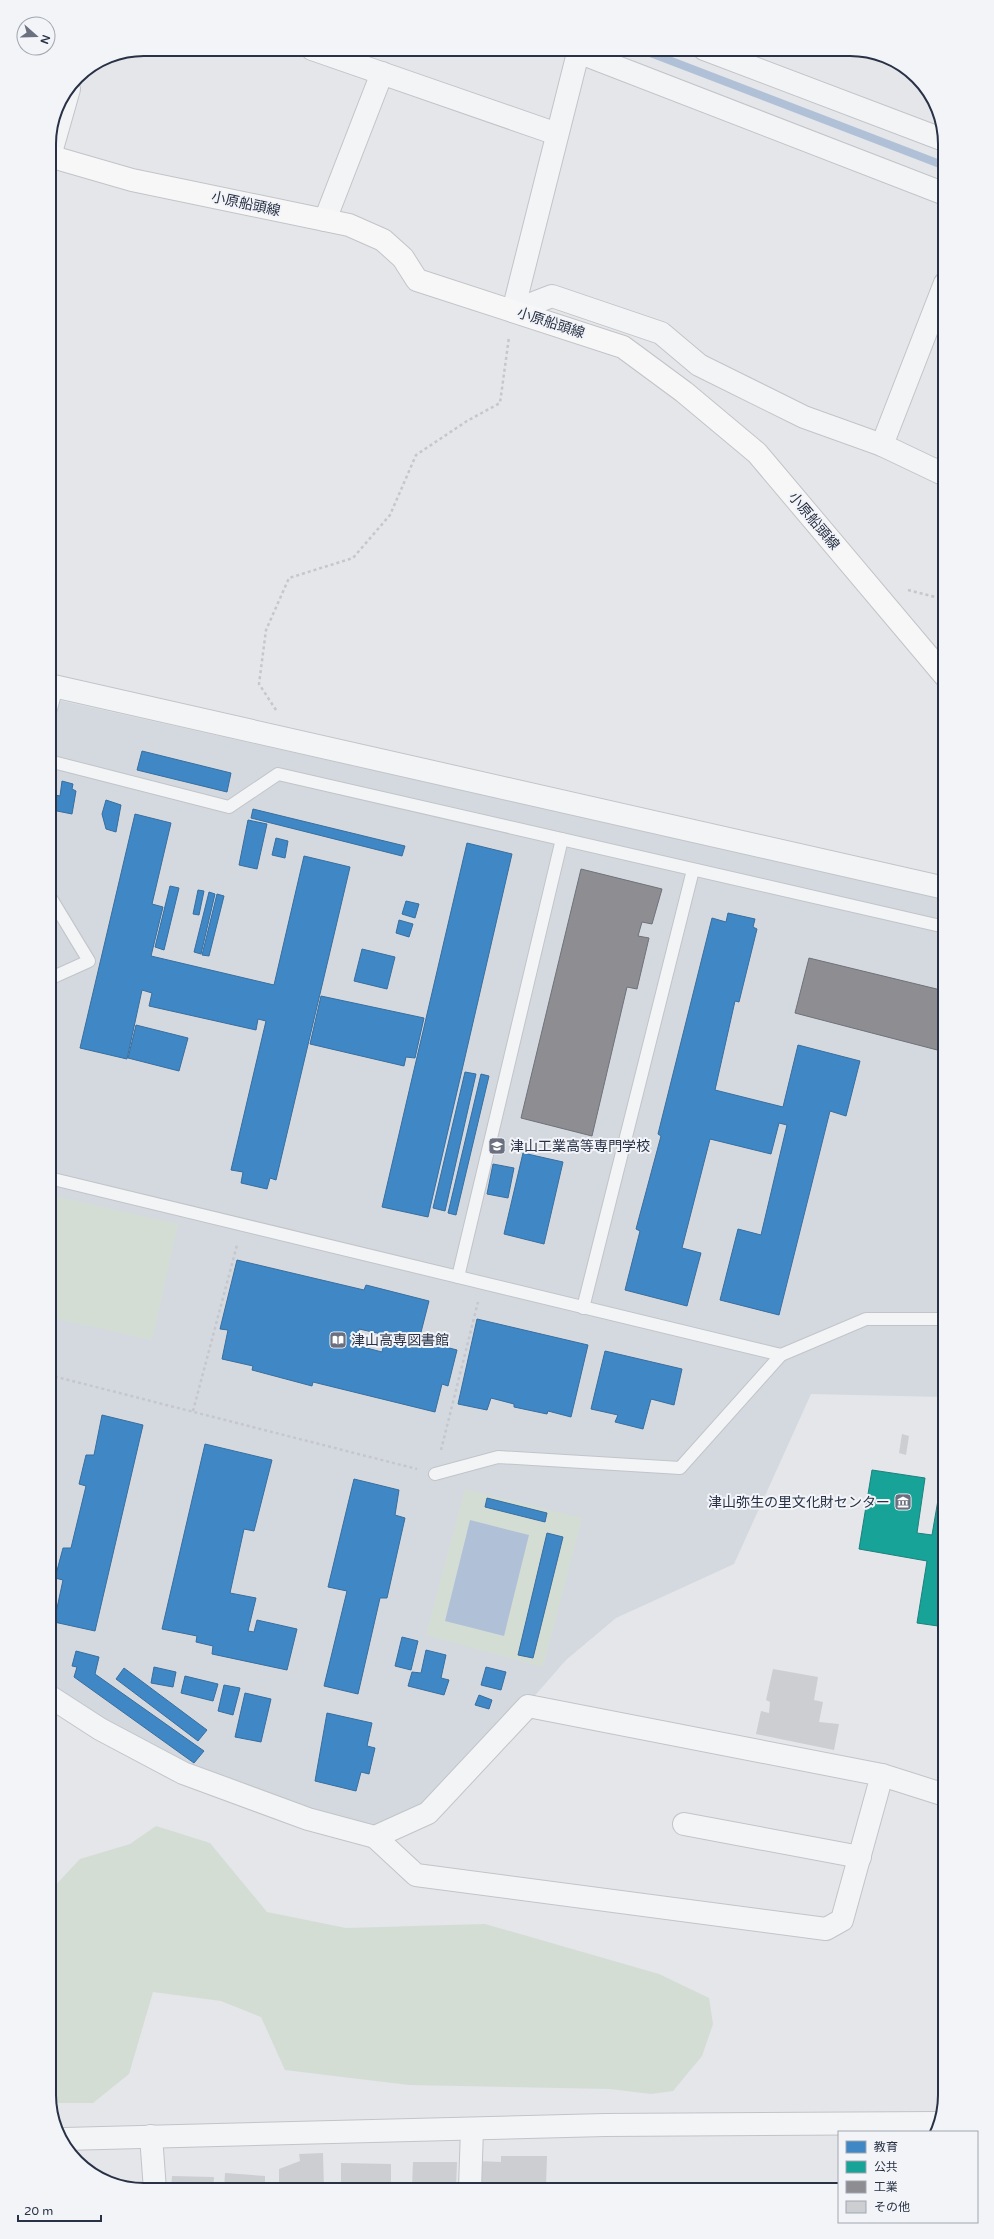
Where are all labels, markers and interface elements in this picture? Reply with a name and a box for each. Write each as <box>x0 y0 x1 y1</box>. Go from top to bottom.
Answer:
north arrow <box>16 16 56 56</box>
text: N <box>37 33 53 46</box>
street label: 小原船頭線 <box>210 188 282 220</box>
street label: 小原船頭線 <box>515 304 587 342</box>
street label: 小原船頭線 <box>785 489 843 553</box>
school or university icon: 津山工業高等専門学校 <box>487 1136 507 1156</box>
place label: 津山工業高等専門学校 <box>510 1138 650 1155</box>
library icon: 津山高専図書館 <box>328 1330 348 1350</box>
place label: 津山高専図書館 <box>351 1332 449 1349</box>
museum icon: 津山弥生の里文化財センター <box>893 1492 913 1512</box>
place label: 津山弥生の里文化財センター <box>708 1494 890 1511</box>
legend <box>838 2131 978 2223</box>
text: 教育 <box>874 2140 898 2154</box>
text: 公共 <box>874 2160 898 2174</box>
text: 工業 <box>874 2180 898 2194</box>
scale bar <box>18 2197 101 2223</box>
text: その他 <box>874 2200 910 2214</box>
text: 20 m <box>24 2204 53 2218</box>

